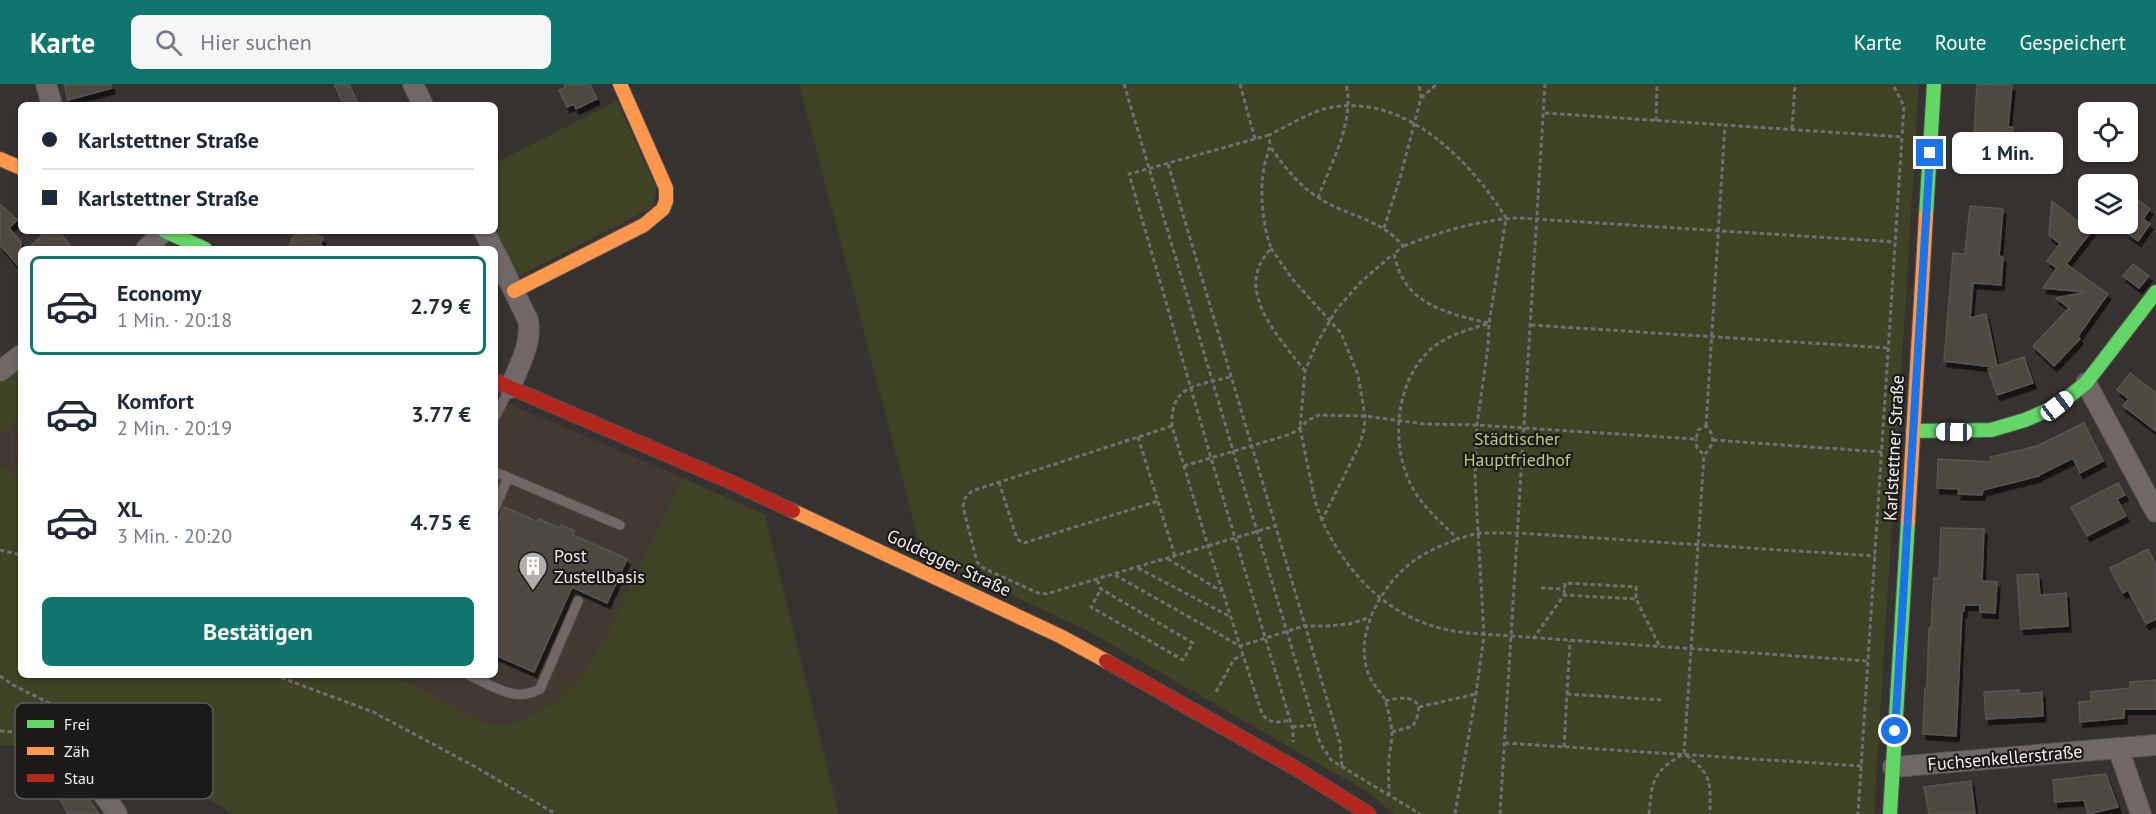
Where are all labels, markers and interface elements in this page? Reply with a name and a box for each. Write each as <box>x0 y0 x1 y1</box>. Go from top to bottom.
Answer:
search box <box>131 15 551 69</box>
text: Karte <box>30 24 95 61</box>
icon: search <box>152 26 185 59</box>
text: Hier suchen <box>200 28 312 56</box>
text: Karte <box>1854 29 1902 56</box>
text: Route <box>1935 29 1986 56</box>
text: Gespeichert <box>2019 29 2126 56</box>
map controls <box>2078 102 2138 234</box>
button: locate <box>2078 102 2138 162</box>
text: Karlstettner Straße <box>78 126 259 154</box>
callout: 1 Min. <box>1951 132 2062 174</box>
route end <box>1916 139 1943 166</box>
text: 1 Min. <box>1981 140 2034 166</box>
button: layers <box>2078 174 2138 234</box>
text: Karlstettner Straße <box>78 184 259 212</box>
icon: car <box>45 279 99 333</box>
text: Economy <box>117 279 201 307</box>
text: 2.79 € <box>410 292 471 320</box>
text: 1 Min. · 20:18 <box>117 307 232 333</box>
street label: Karlstettner Straße <box>1878 374 1909 521</box>
icon: car <box>45 387 99 441</box>
text: Komfort <box>117 387 194 415</box>
car <box>2037 388 2077 424</box>
text: 3.77 € <box>411 400 471 428</box>
text: 2 Min. · 20:19 <box>117 415 232 441</box>
car <box>1936 423 1972 441</box>
park label: Städtischer Hauptfriedhof <box>1463 427 1572 471</box>
icon: car <box>45 495 99 549</box>
text: XL <box>117 495 142 523</box>
text: 4.75 € <box>410 508 471 536</box>
text: 3 Min. · 20:20 <box>117 523 232 549</box>
street label: Goldegger Straße <box>883 524 1015 601</box>
place label: Post Zustellbasis <box>554 544 645 588</box>
building icon: Post Zustellbasis <box>517 550 549 592</box>
button: Bestätigen <box>42 597 474 666</box>
legend <box>15 703 213 799</box>
text: Frei <box>64 714 90 734</box>
route start <box>1881 717 1908 744</box>
street label: Fuchsenkellerstraße <box>1927 739 2083 776</box>
text: Zäh <box>64 741 89 761</box>
text: Stau <box>64 768 94 788</box>

